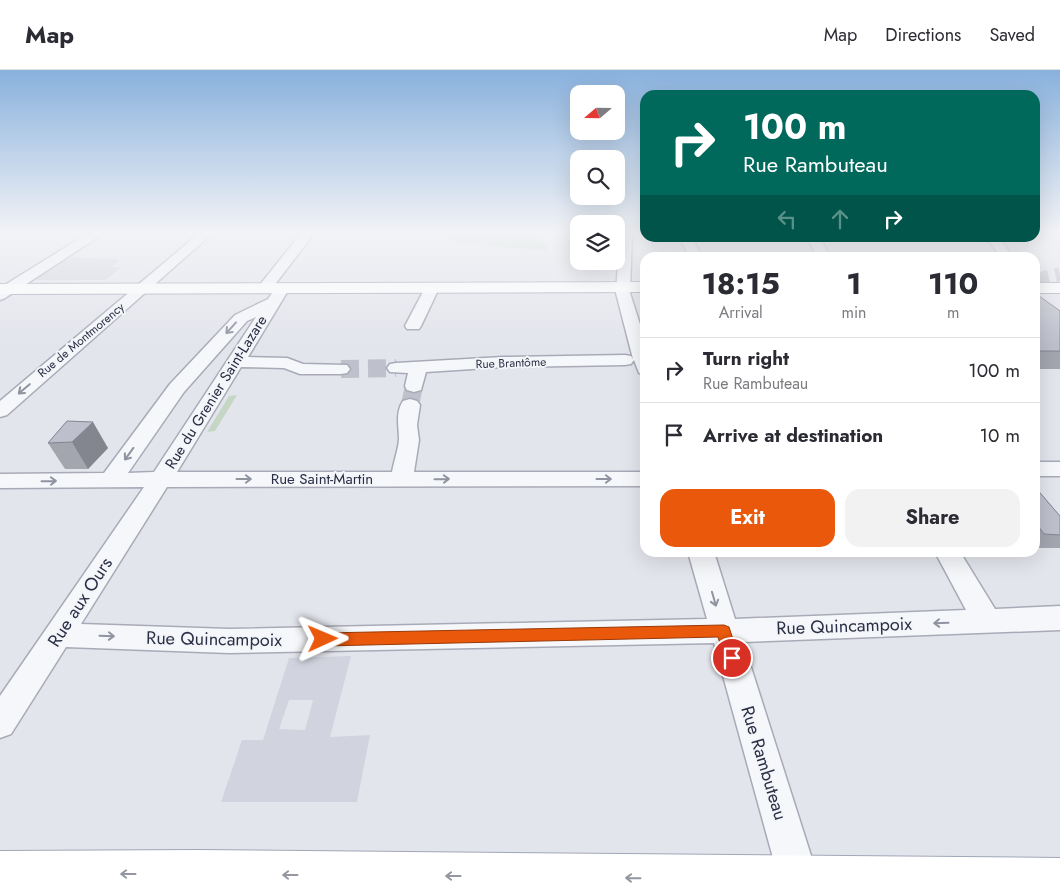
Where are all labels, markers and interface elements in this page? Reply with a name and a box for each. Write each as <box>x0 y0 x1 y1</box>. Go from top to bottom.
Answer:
text: Map <box>25 17 74 52</box>
text: Map <box>824 22 857 48</box>
text: Directions <box>885 22 961 48</box>
text: Saved <box>989 22 1035 48</box>
north arrow <box>570 85 625 140</box>
map controls <box>570 85 625 270</box>
text: 100 m <box>743 102 846 152</box>
icon: right <box>660 110 725 175</box>
text: Rue Rambuteau <box>743 148 888 180</box>
button: search <box>570 150 625 205</box>
icon: left <box>773 205 801 233</box>
icon: ahead <box>826 205 854 233</box>
icon: right <box>879 205 907 233</box>
button: layers <box>570 215 625 270</box>
text: 18:15 <box>702 262 780 305</box>
text: 1 <box>846 262 862 305</box>
text: 110 <box>928 262 978 305</box>
street label: Rue de Montmorency <box>34 298 129 382</box>
text: Arrival <box>719 301 763 324</box>
text: min <box>841 301 866 324</box>
text: m <box>947 301 959 324</box>
street label: Rue du Grenier Saint-Lazare <box>160 311 273 473</box>
one-way arrow <box>225 322 237 335</box>
text: Turn right <box>703 345 789 372</box>
street label: Rue Brantôme <box>475 353 547 373</box>
icon: right <box>660 356 688 384</box>
text: 100 m <box>968 357 1020 384</box>
text: Rue Rambuteau <box>703 372 808 395</box>
one-way arrow <box>18 383 31 394</box>
icon: arrive <box>660 421 688 449</box>
text: Arrive at destination <box>703 422 883 449</box>
text: 10 m <box>980 422 1020 449</box>
one-way arrow <box>124 447 134 461</box>
street label: Rue Saint-Martin <box>271 468 373 490</box>
one-way arrow <box>236 474 252 484</box>
one-way arrow <box>434 474 450 484</box>
one-way arrow <box>596 474 612 484</box>
one-way arrow <box>40 476 56 486</box>
button: Exit <box>660 489 835 547</box>
button: Share <box>845 489 1020 547</box>
street label: Rue aux Ours <box>41 552 119 652</box>
one-way arrow <box>710 591 720 607</box>
street label: Rue Quincampoix <box>776 611 913 641</box>
position arrow <box>296 612 348 664</box>
one-way arrow <box>934 618 950 627</box>
street label: Rue Quincampoix <box>146 625 282 653</box>
one-way arrow <box>99 632 115 641</box>
pin <box>711 637 753 679</box>
icon: arrive <box>718 644 746 672</box>
street label: Rue Rambuteau <box>734 703 794 823</box>
one-way arrow <box>120 869 136 879</box>
one-way arrow <box>283 870 299 880</box>
one-way arrow <box>445 871 462 881</box>
one-way arrow <box>625 873 642 883</box>

